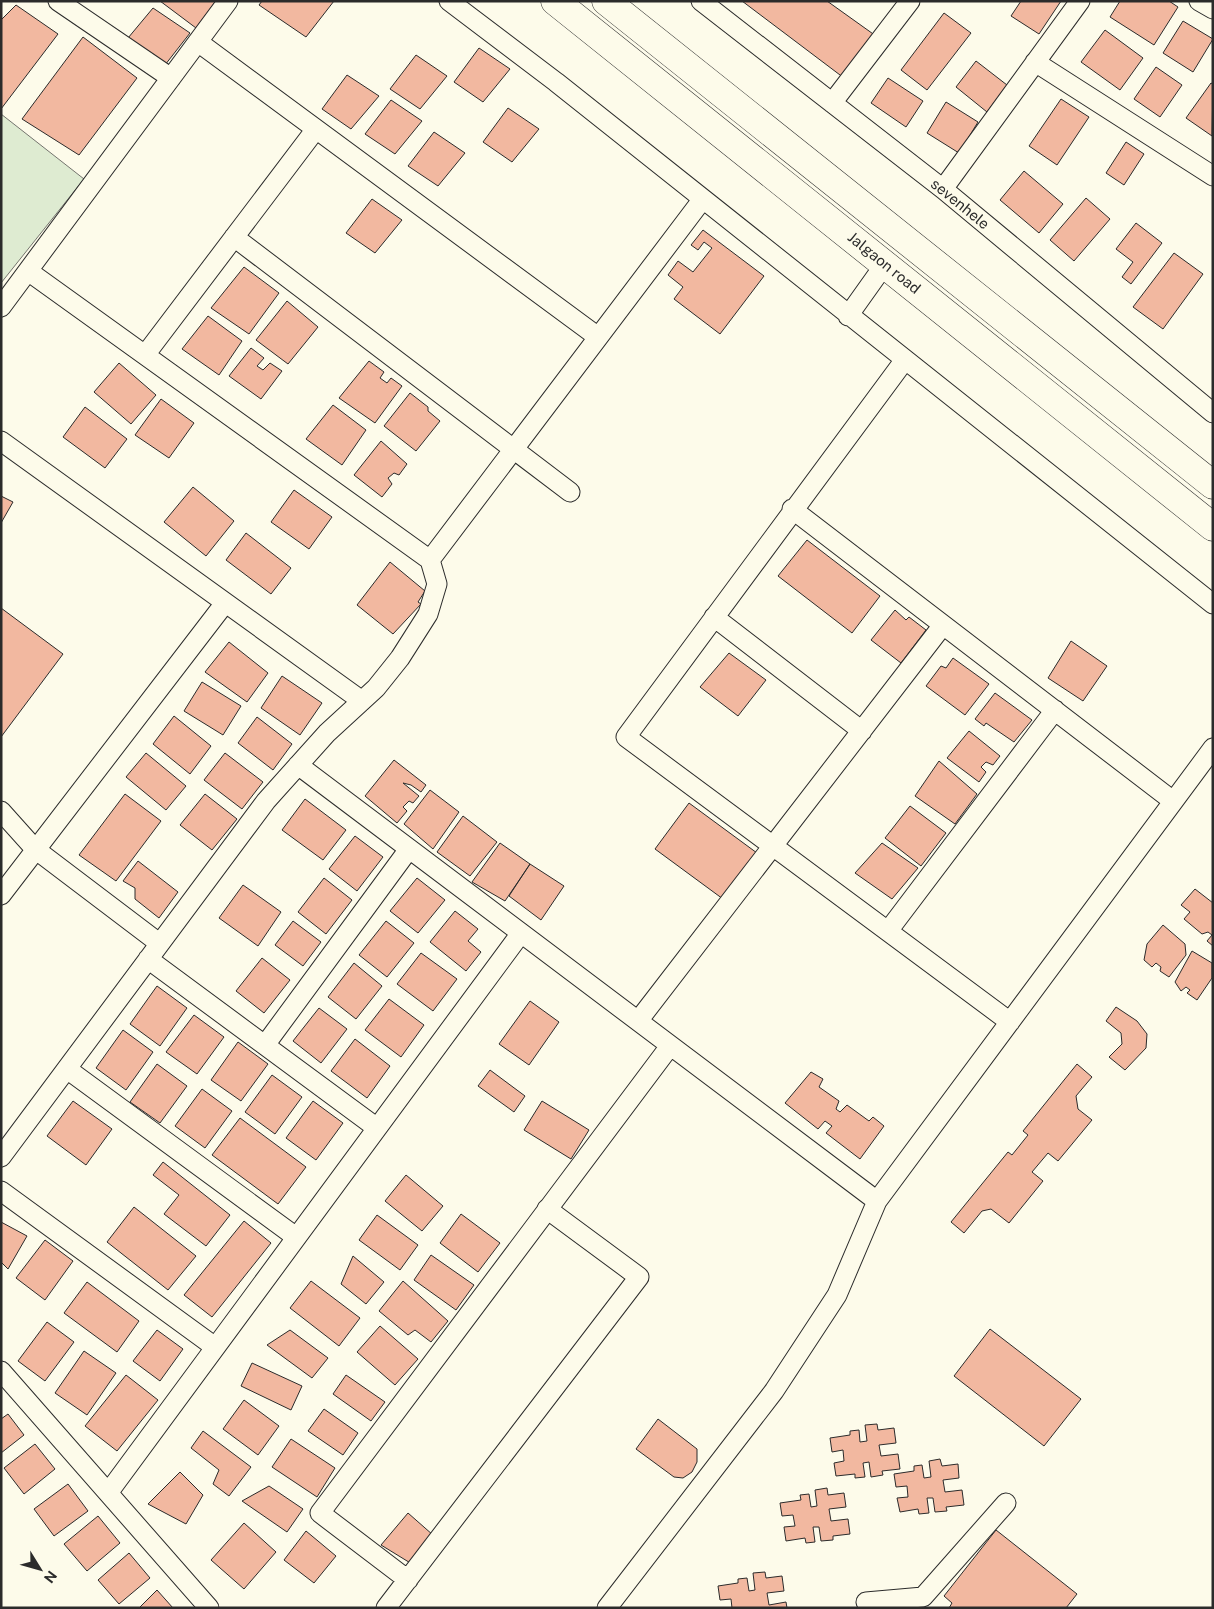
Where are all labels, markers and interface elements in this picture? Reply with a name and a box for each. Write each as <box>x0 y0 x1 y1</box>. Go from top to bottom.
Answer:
street label: sevenhele <box>928 175 993 232</box>
street label: Jalgaon road <box>845 228 924 297</box>
north arrow <box>15 1544 65 1594</box>
text: N <box>41 1568 60 1586</box>

